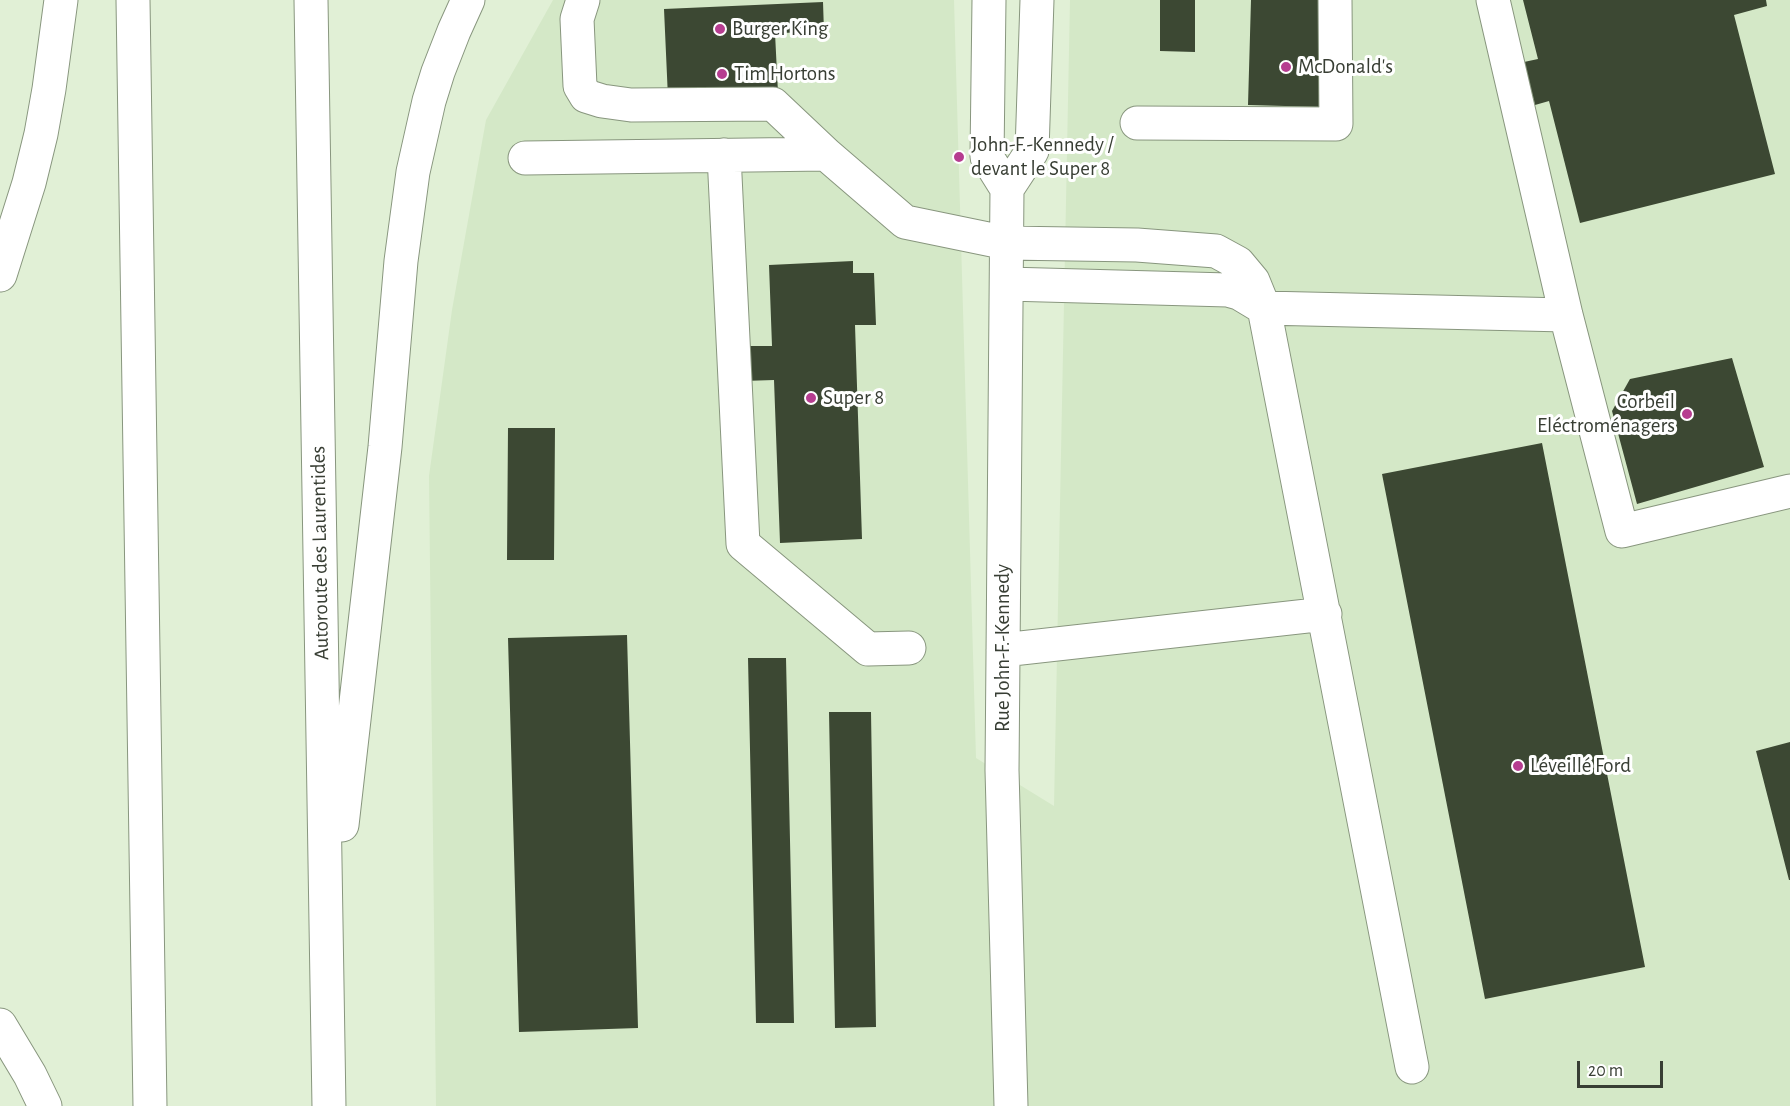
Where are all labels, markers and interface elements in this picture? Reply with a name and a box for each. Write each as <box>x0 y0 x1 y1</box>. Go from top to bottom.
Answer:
place label: Burger King <box>732 16 828 42</box>
marker: Burger King <box>713 22 727 36</box>
place label: McDonald's <box>1298 54 1393 80</box>
marker: McDonald's <box>1279 60 1293 74</box>
place label: Tim Hortons <box>734 61 836 87</box>
marker: Tim Hortons <box>715 67 729 81</box>
place label: John-F.-Kennedy / devant le Super 8 <box>971 132 1113 182</box>
marker: John-F.-Kennedy / devant le Super 8 <box>952 150 966 164</box>
place label: Super 8 <box>823 385 884 411</box>
place label: Corbeil Eléctroménagers <box>1537 389 1675 439</box>
marker: Super 8 <box>804 391 818 405</box>
marker: Corbeil Eléctroménagers <box>1680 407 1694 421</box>
street label: Autoroute des Laurentides <box>306 446 334 660</box>
street label: Rue John-F.-Kennedy <box>990 564 1016 732</box>
place label: Léveillé Ford <box>1530 753 1631 779</box>
marker: Léveillé Ford <box>1511 759 1525 773</box>
scale bar <box>1580 1049 1666 1087</box>
text: 20 m <box>1588 1062 1623 1080</box>

